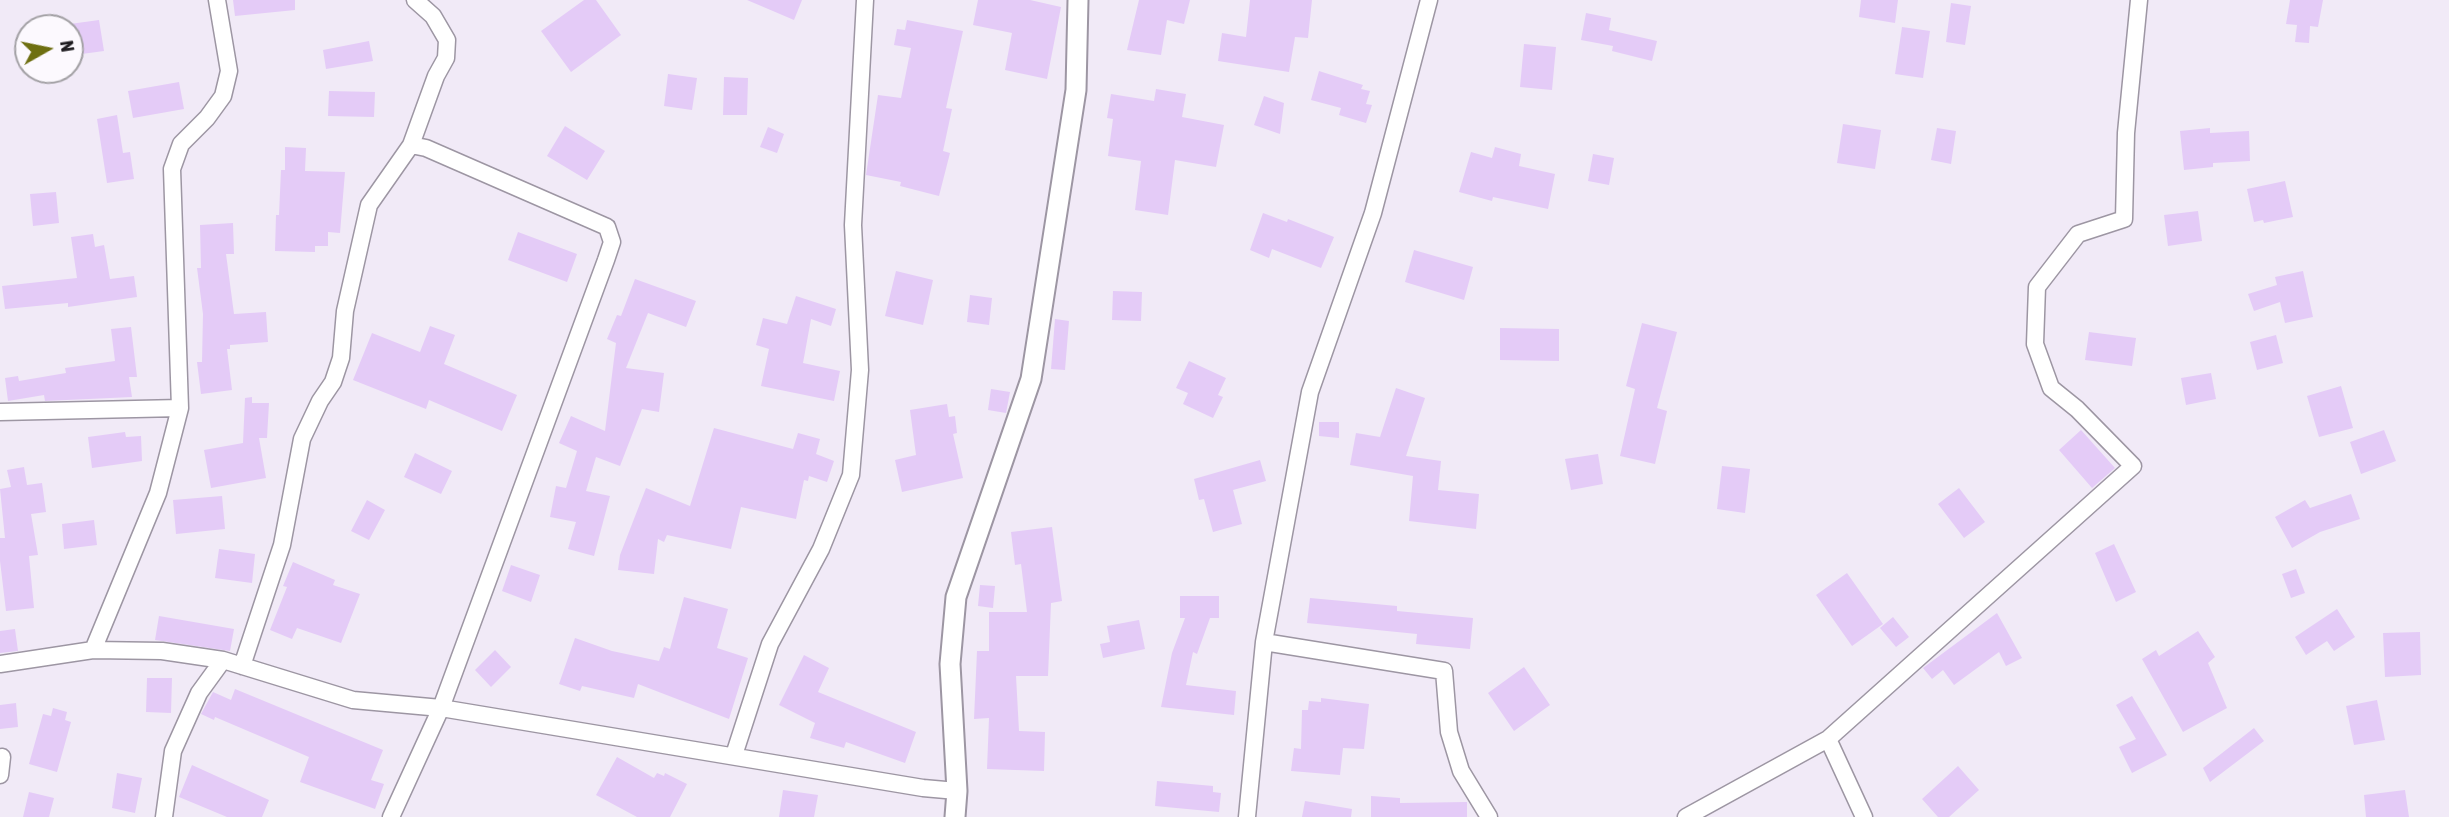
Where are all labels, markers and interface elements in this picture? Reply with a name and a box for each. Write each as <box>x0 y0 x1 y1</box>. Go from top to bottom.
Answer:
north arrow <box>14 14 84 84</box>
text: N <box>56 39 80 53</box>

